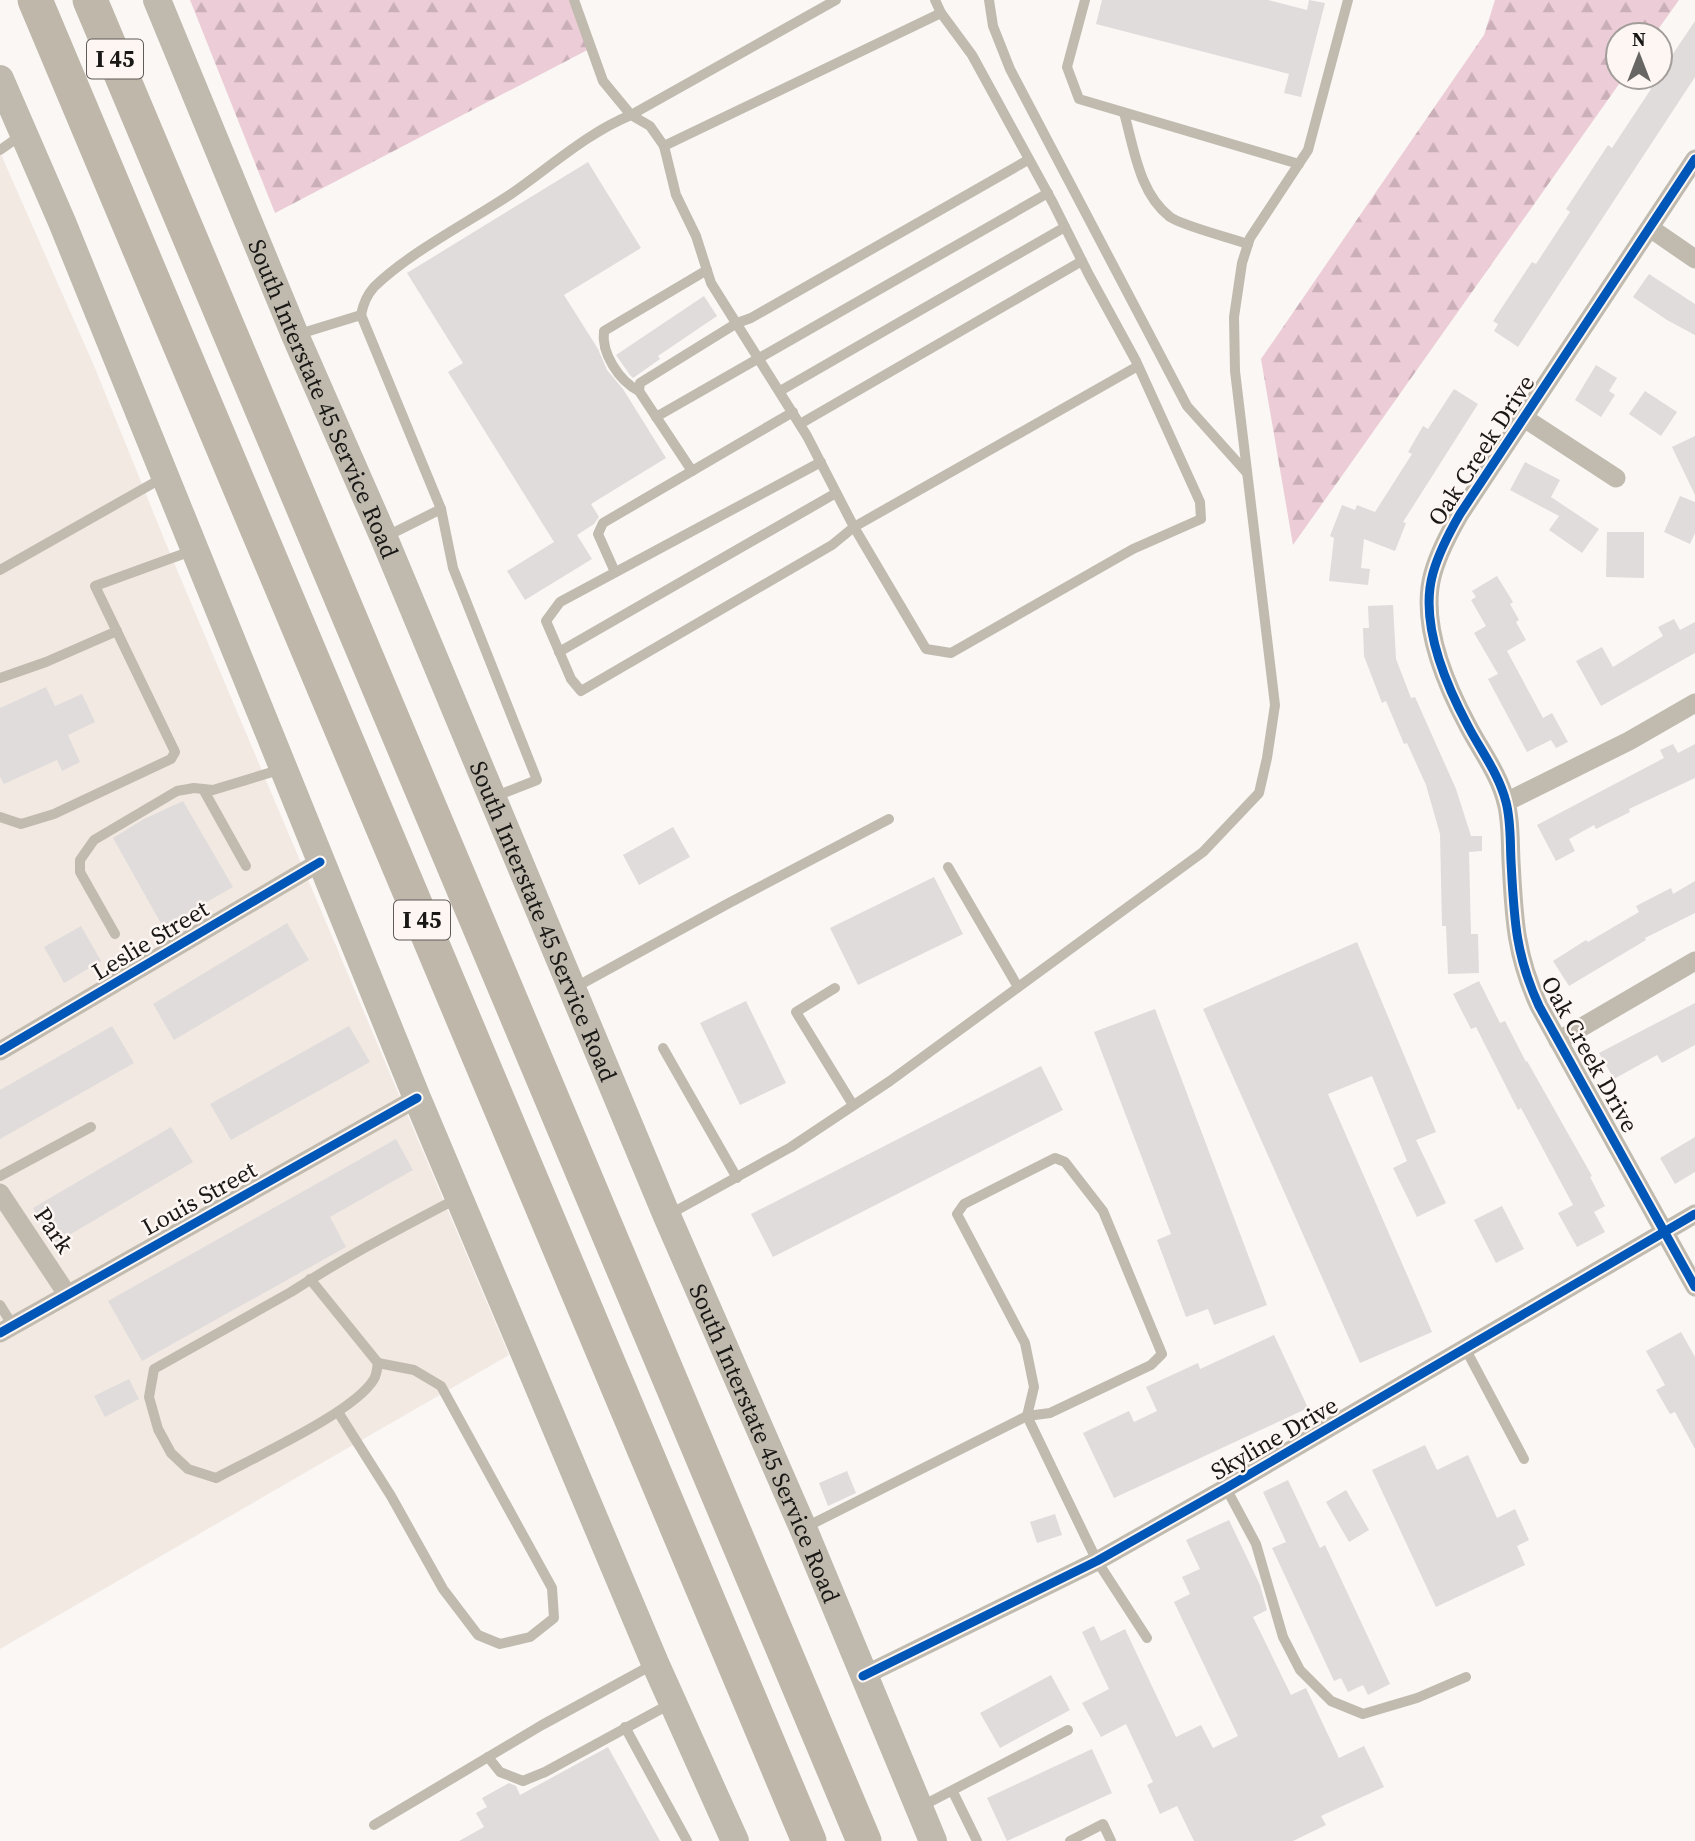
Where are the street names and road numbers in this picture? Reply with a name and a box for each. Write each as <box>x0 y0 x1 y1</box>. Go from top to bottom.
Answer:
road number: I 45 <box>87 40 143 78</box>
street label: South Interstate 45 Service Road <box>241 234 407 563</box>
street label: Oak Creek Drive <box>1420 368 1542 532</box>
street label: South Interstate 45 Service Road <box>462 756 626 1087</box>
street label: Leslie Street <box>85 892 215 988</box>
road number: I 45 <box>394 900 450 939</box>
street label: Oak Creek Drive <box>1533 970 1647 1138</box>
street label: Louis Street <box>136 1153 262 1243</box>
street label: Park <box>27 1200 82 1260</box>
street label: South Interstate 45 Service Road <box>682 1278 849 1608</box>
street label: Skyline Drive <box>1204 1388 1344 1488</box>

